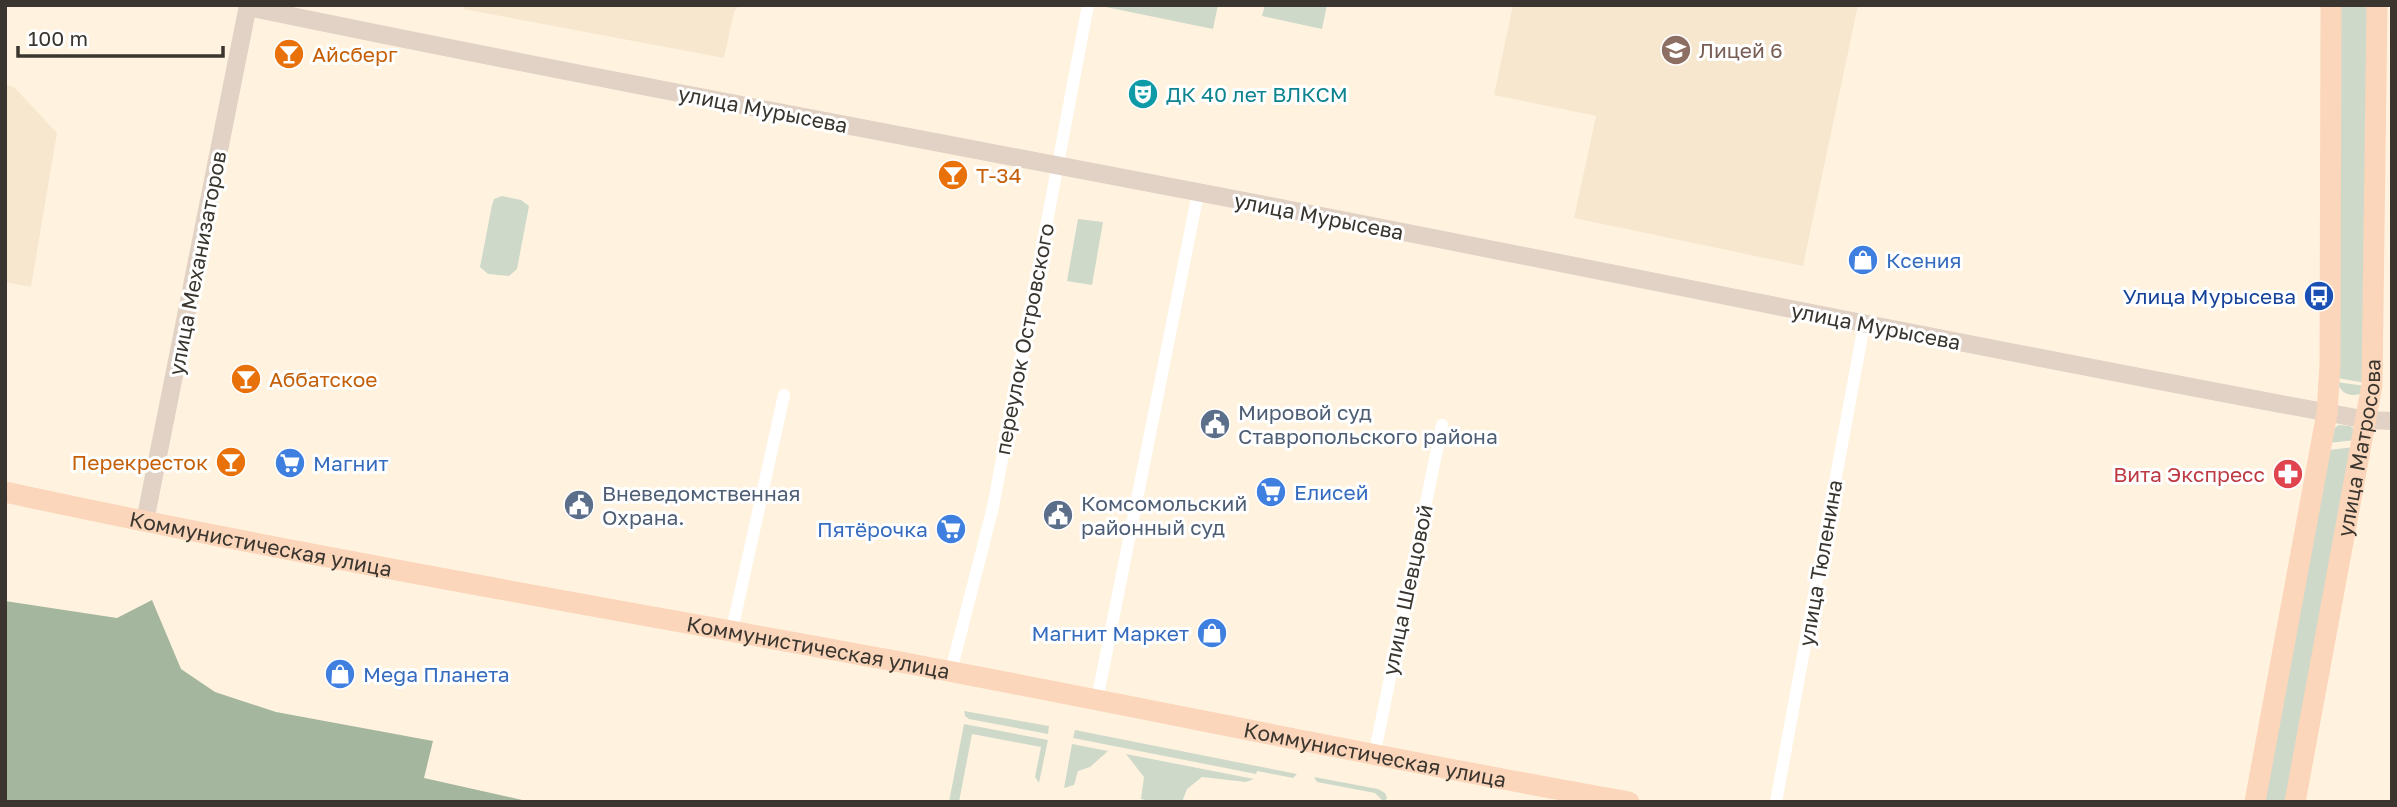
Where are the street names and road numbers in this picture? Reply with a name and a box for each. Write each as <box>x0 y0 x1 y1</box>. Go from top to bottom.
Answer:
street label: улица Мурысева <box>676 80 850 138</box>
street label: улица Механизаторов <box>162 149 232 377</box>
street label: улица Мурысева <box>1232 187 1406 245</box>
street label: переулок Островского <box>989 221 1059 457</box>
street label: улица Мурысева <box>1789 297 1963 355</box>
street label: улица Матросова <box>2331 359 2385 539</box>
street label: улица Тюленина <box>1793 478 1847 648</box>
street label: улица Шевцовой <box>1376 502 1438 678</box>
street label: Коммунистическая улица <box>127 505 394 582</box>
street label: Коммунистическая улица <box>685 610 952 684</box>
street label: Коммунистическая улица <box>1242 716 1508 793</box>

